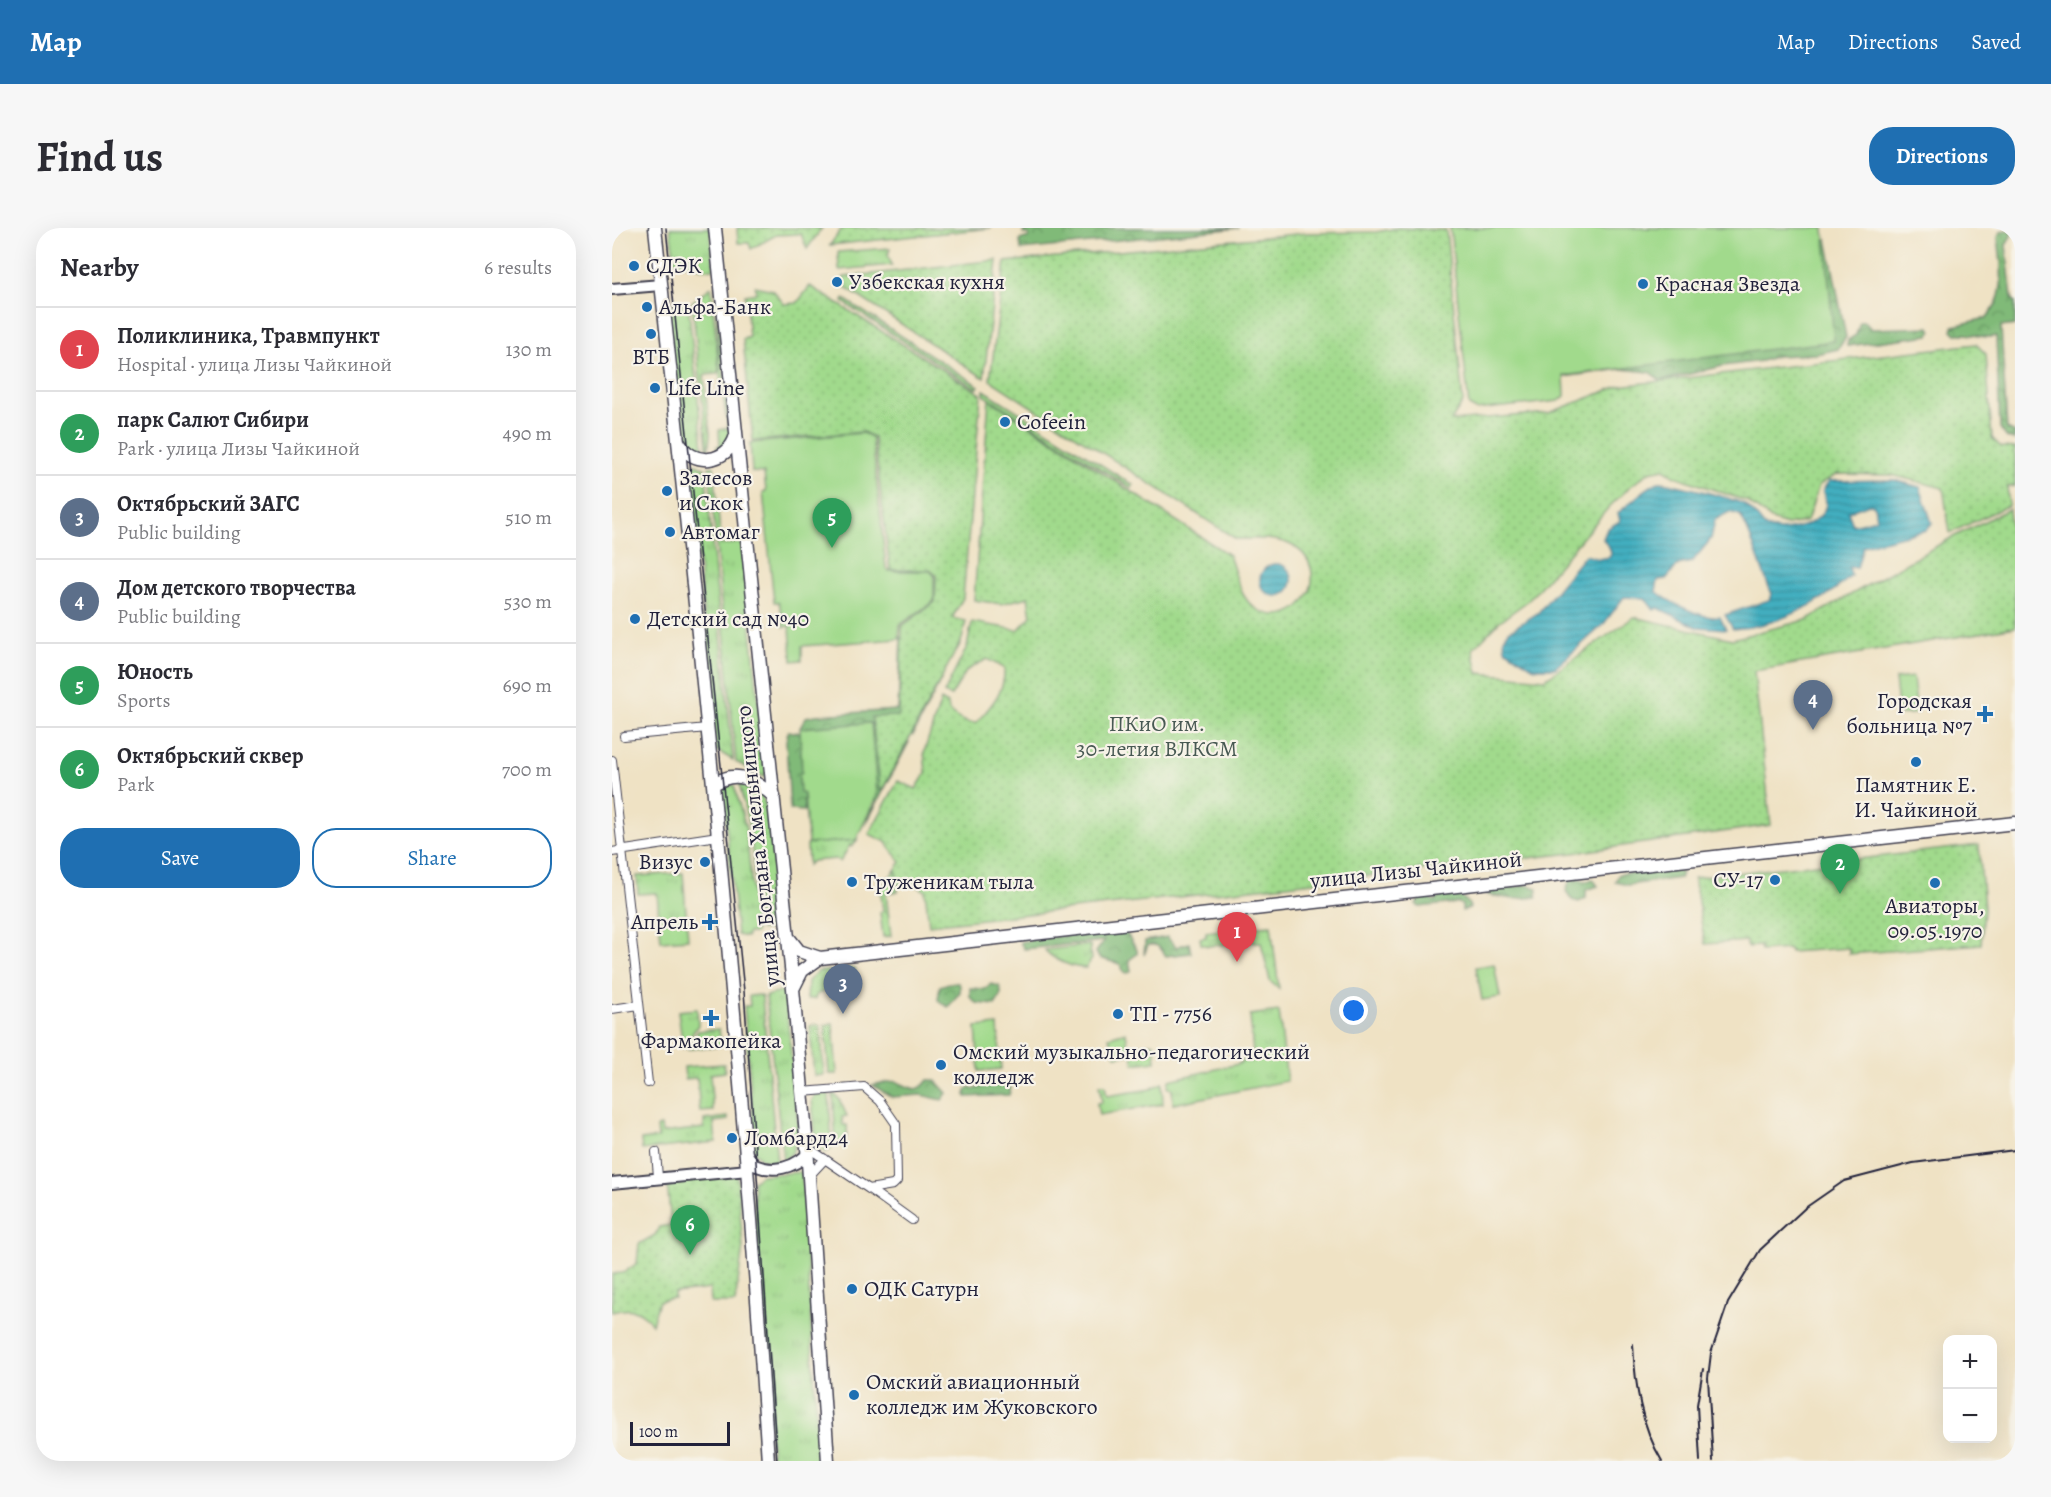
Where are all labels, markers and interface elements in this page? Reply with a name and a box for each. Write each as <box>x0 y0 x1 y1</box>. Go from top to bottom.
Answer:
text: Map <box>30 23 82 61</box>
text: Map <box>1777 28 1815 56</box>
text: Directions <box>1848 28 1938 56</box>
text: Saved <box>1971 28 2021 56</box>
button: Directions <box>1869 127 2015 185</box>
text: Find us <box>36 128 163 185</box>
text: Nearby <box>60 250 139 285</box>
place label: СДЭК <box>646 251 701 281</box>
text: 6 results <box>484 254 552 281</box>
marker: СДЭК <box>627 259 641 273</box>
place label: Узбекская кухня <box>849 267 1005 297</box>
place label: Красная Звезда <box>1655 269 1801 299</box>
marker: Узбекская кухня <box>830 275 844 289</box>
marker: Красная Звезда <box>1636 277 1650 291</box>
place label: Альфа-Банк <box>658 292 771 322</box>
marker: Альфа-Банк <box>640 300 654 314</box>
text: Поликлиника, Травмпункт <box>117 321 380 351</box>
marker: ВТБ <box>644 327 658 341</box>
text: 1 <box>76 336 83 363</box>
text: 130 m <box>506 336 552 363</box>
place label: ВТБ <box>632 342 670 372</box>
text: Hospital · улица Лизы Чайкиной <box>117 351 392 378</box>
place label: Life Line <box>667 373 745 403</box>
marker: Life Line <box>648 381 662 395</box>
text: парк Салют Сибири <box>117 405 309 435</box>
place label: Cofeein <box>1017 407 1086 437</box>
marker: Cofeein <box>998 415 1012 429</box>
text: 2 <box>75 420 84 447</box>
text: 490 m <box>503 420 552 447</box>
text: Park · улица Лизы Чайкиной <box>117 435 360 462</box>
place label: Залесов и Скок <box>679 463 753 518</box>
marker: Залесов и Скок <box>660 484 674 498</box>
text: Октябрьский ЗАГС <box>117 489 300 519</box>
pin: 5 <box>812 498 852 548</box>
text: 3 <box>75 504 84 531</box>
text: 510 m <box>505 504 552 531</box>
place label: Автомаг <box>681 517 760 547</box>
text: Public building <box>117 519 241 546</box>
marker: Автомаг <box>663 525 677 539</box>
text: Дом детского творчества <box>117 573 356 603</box>
text: 4 <box>75 588 84 615</box>
text: 530 m <box>504 588 552 615</box>
text: Public building <box>117 603 241 630</box>
place label: Детский сад №40 <box>647 604 809 634</box>
marker: Детский сад №40 <box>628 612 642 626</box>
text: Юность <box>117 657 193 687</box>
text: 5 <box>75 672 84 699</box>
text: 690 m <box>502 672 552 699</box>
pin: 4 <box>1794 680 1832 730</box>
place label: Городская больница №7 <box>1846 686 1973 741</box>
text: Sports <box>117 687 170 714</box>
street label: улица Богдана Хмельницкого <box>728 704 788 989</box>
marker: Городская больница №7 <box>1976 705 1994 723</box>
park label: ПКиО им. 30-летия ВЛКСМ <box>1076 709 1238 764</box>
text: Октябрьский сквер <box>117 741 303 771</box>
marker: Памятник Е. И. Чайкиной <box>1909 755 1923 769</box>
text: 6 <box>75 756 84 783</box>
text: 700 m <box>502 756 552 783</box>
place label: Памятник Е. И. Чайкиной <box>1854 770 1978 825</box>
text: Park <box>117 771 155 798</box>
button: Save <box>60 828 300 888</box>
button: Share <box>312 828 552 888</box>
street label: улица Лизы Чайкиной <box>1308 844 1523 896</box>
pin: 2 <box>1820 844 1860 894</box>
place label: Визус <box>639 847 693 877</box>
marker: Визус <box>698 855 712 869</box>
place label: СУ-17 <box>1713 865 1764 895</box>
place label: Труженикам тыла <box>864 867 1035 897</box>
marker: СУ-17 <box>1768 873 1782 887</box>
marker: Труженикам тыла <box>845 875 859 889</box>
marker: Авиаторы, 09.05.1970 <box>1928 876 1942 890</box>
place label: Авиаторы, 09.05.1970 <box>1884 891 1985 946</box>
place label: Апрель <box>630 907 698 937</box>
pin: 1 <box>1218 912 1256 962</box>
marker: Апрель <box>703 915 717 929</box>
pin: 3 <box>824 964 862 1014</box>
your location <box>1339 996 1368 1025</box>
place label: ТП - 7756 <box>1130 999 1212 1029</box>
marker: ТП - 7756 <box>1111 1007 1125 1021</box>
marker: Фармакопейка <box>704 1011 718 1025</box>
place label: Фармакопейка <box>641 1026 782 1056</box>
place label: Омский музыкально-педагогический колледж <box>953 1037 1310 1092</box>
marker: Омский музыкально-педагогический колледж <box>934 1058 948 1072</box>
place label: Ломбард24 <box>744 1123 848 1153</box>
marker: Ломбард24 <box>725 1131 739 1145</box>
pin: 6 <box>670 1206 710 1255</box>
place label: ОДК Сатурн <box>864 1274 979 1304</box>
marker: ОДК Сатурн <box>845 1282 859 1296</box>
map controls <box>1943 1335 1997 1443</box>
button: + <box>1943 1335 1997 1389</box>
place label: Омский авиационный колледж им Жуковского <box>866 1367 1098 1422</box>
marker: Омский авиационный колледж им Жуковского <box>847 1388 861 1402</box>
button: − <box>1943 1389 1997 1443</box>
scale bar <box>630 1419 730 1446</box>
text: 100 m <box>639 1421 678 1443</box>

